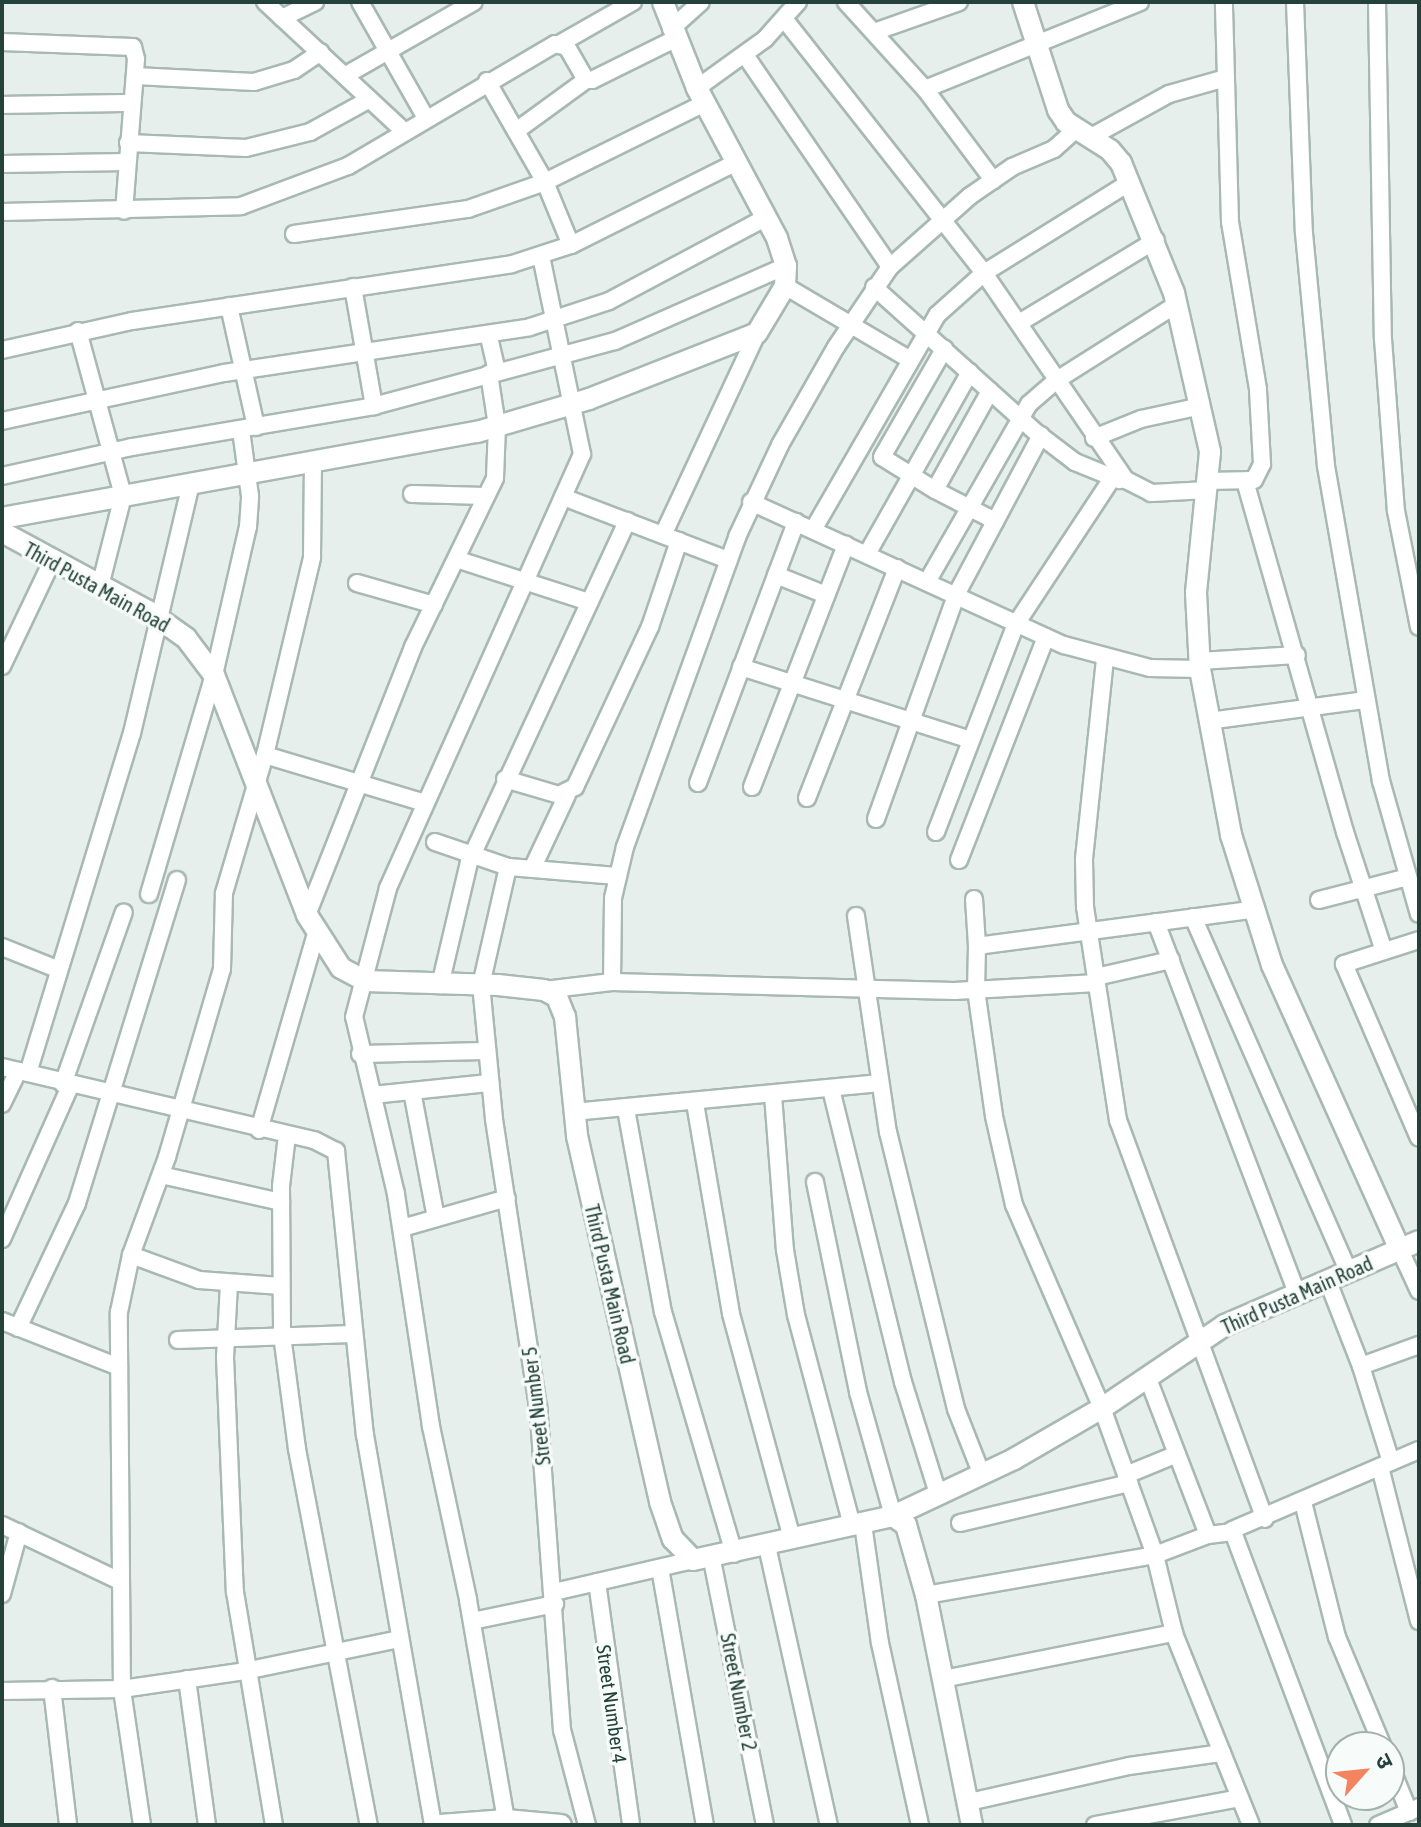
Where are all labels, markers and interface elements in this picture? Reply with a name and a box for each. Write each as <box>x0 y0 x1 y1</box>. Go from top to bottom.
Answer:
street label: Third Pusta Main Road <box>20 537 174 637</box>
street label: Third Pusta Main Road <box>580 1202 640 1366</box>
street label: Third Pusta Main Road <box>1218 1251 1376 1339</box>
street label: Street Number 5 <box>517 1345 555 1467</box>
street label: Street Number 2 <box>716 1631 762 1753</box>
street label: Street Number 4 <box>592 1643 632 1765</box>
north arrow <box>1325 1731 1405 1811</box>
text: उ <box>1370 1749 1399 1773</box>

